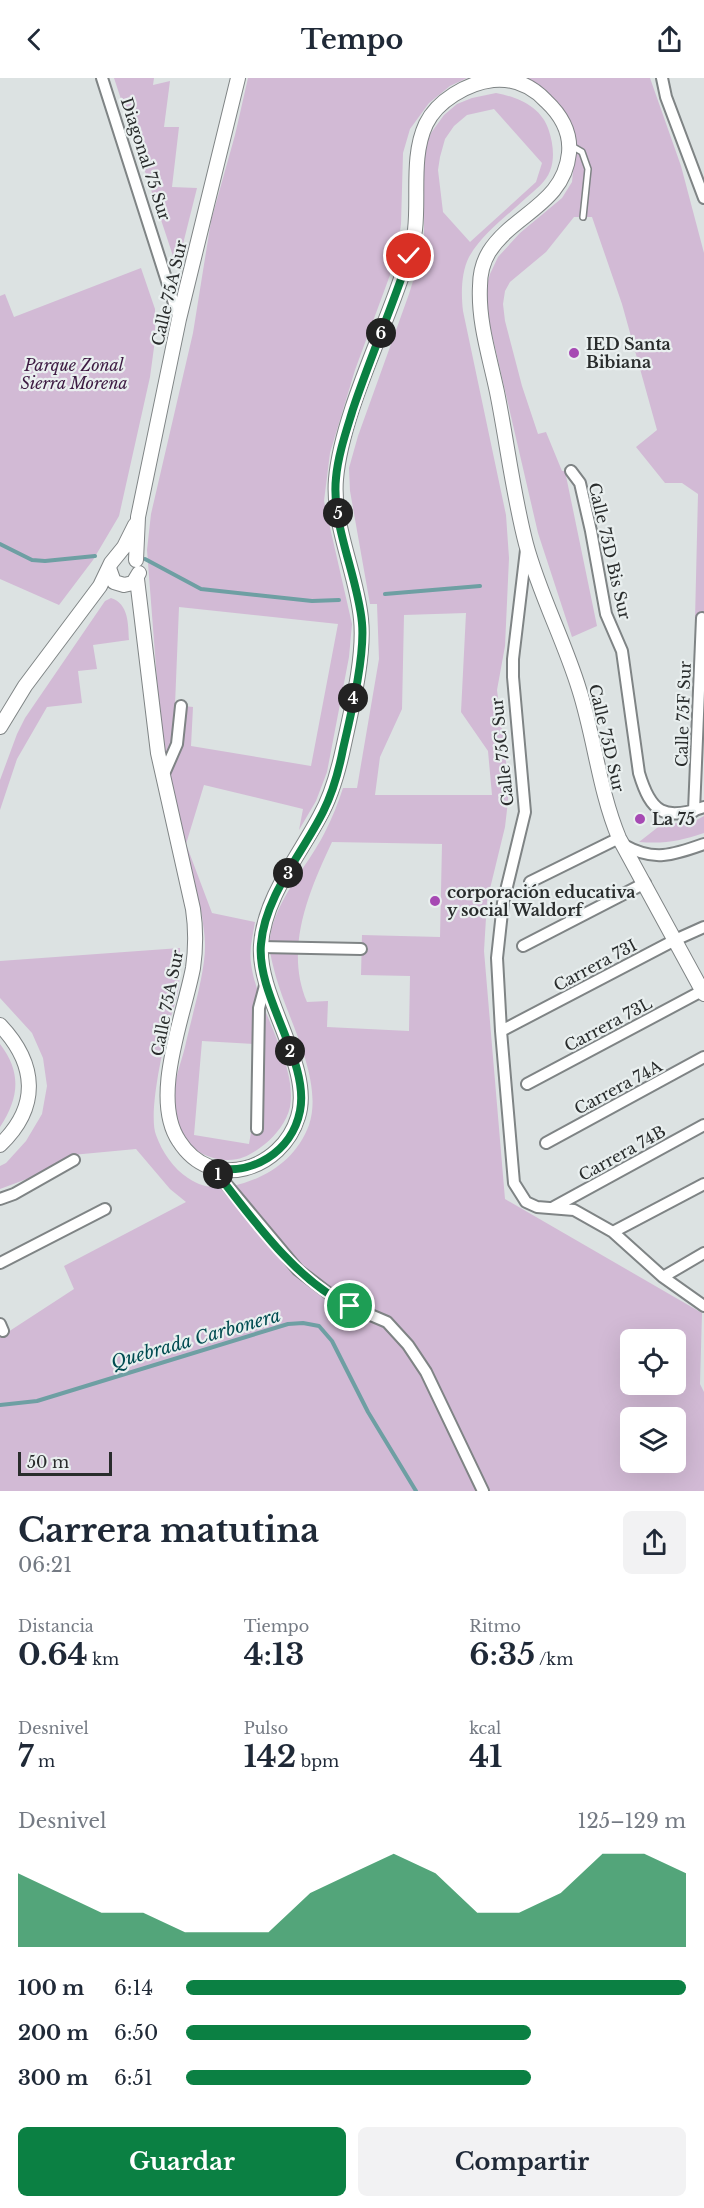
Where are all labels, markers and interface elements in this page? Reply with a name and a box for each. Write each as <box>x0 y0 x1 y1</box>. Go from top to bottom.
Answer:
icon: back <box>18 23 51 56</box>
text: Tempo <box>301 23 403 56</box>
icon: share <box>653 23 686 56</box>
street label: Diagonal 75 Sur <box>117 95 175 223</box>
pin <box>383 230 434 281</box>
street label: Calle 75A Sur <box>147 238 191 348</box>
icon: check <box>392 239 425 272</box>
pin: 6 <box>366 318 396 348</box>
text: 6 <box>376 323 386 343</box>
place label: IED Santa Bibiana <box>586 334 671 372</box>
marker: IED Santa Bibiana <box>567 346 581 360</box>
park label: Parque Zonal Sierra Morena <box>20 355 128 393</box>
street label: Calle 75D Bis Sur <box>585 481 636 622</box>
pin: 5 <box>323 498 353 528</box>
text: 5 <box>333 503 343 523</box>
street label: Calle 75F Sur <box>671 660 695 767</box>
street label: Calle 75D Sur <box>585 682 629 794</box>
pin: 4 <box>338 683 368 713</box>
text: 4 <box>348 688 358 708</box>
street label: Calle 75C Sur <box>486 696 518 807</box>
place label: La 75 <box>652 809 695 829</box>
marker: La 75 <box>633 812 647 826</box>
pin: 3 <box>273 858 303 888</box>
text: 3 <box>283 863 293 883</box>
place label: corporación educativa y social Waldorf <box>447 882 635 920</box>
marker: corporación educativa y social Waldorf <box>428 894 442 908</box>
street label: Carrera 73I <box>550 935 640 995</box>
street label: Calle 75A Sur <box>147 948 187 1058</box>
street label: Carrera 73L <box>561 992 656 1055</box>
pin: 2 <box>275 1036 305 1066</box>
text: 2 <box>285 1041 295 1061</box>
street label: Carrera 74A <box>571 1055 666 1118</box>
street label: Carrera 74B <box>575 1121 669 1185</box>
pin: 1 <box>203 1159 233 1189</box>
text: 1 <box>215 1164 221 1184</box>
pin <box>324 1280 375 1331</box>
icon: arrive <box>333 1289 366 1322</box>
water label: Quebrada Carbonera <box>109 1304 283 1374</box>
map controls <box>620 1329 686 1473</box>
button: locate <box>620 1329 686 1395</box>
button: layers <box>620 1407 686 1473</box>
scale bar <box>18 1449 112 1476</box>
text: 50 m <box>27 1452 69 1472</box>
text: Carrera matutina <box>18 1510 319 1551</box>
button: share <box>623 1511 686 1574</box>
text: 06:21 <box>18 1553 72 1577</box>
text: Distancia <box>18 1616 94 1636</box>
text: Tiempo <box>244 1616 309 1636</box>
text: Ritmo <box>469 1616 521 1636</box>
text: 0.64 <box>18 1636 88 1673</box>
text: 4:13 <box>244 1636 304 1673</box>
text: 6:35 <box>469 1636 535 1673</box>
text: km <box>88 1649 119 1669</box>
text: /km <box>535 1649 573 1669</box>
text: Desnivel <box>18 1718 89 1738</box>
text: Pulso <box>244 1718 288 1738</box>
text: kcal <box>469 1718 501 1738</box>
text: 7 <box>18 1738 33 1775</box>
text: 142 <box>244 1738 296 1775</box>
text: 41 <box>469 1738 502 1775</box>
text: m <box>33 1751 55 1771</box>
text: bpm <box>296 1751 339 1771</box>
text: Desnivel <box>18 1809 106 1833</box>
text: 125–129 m <box>578 1809 686 1833</box>
text: 100 m <box>18 1976 84 2000</box>
text: 6:14 <box>114 1976 153 2000</box>
text: 200 m <box>18 2021 89 2045</box>
text: 6:50 <box>114 2021 158 2045</box>
text: 300 m <box>18 2066 88 2090</box>
text: 6:51 <box>114 2066 153 2090</box>
button: Guardar <box>18 2127 346 2196</box>
button: Compartir <box>358 2127 686 2196</box>

